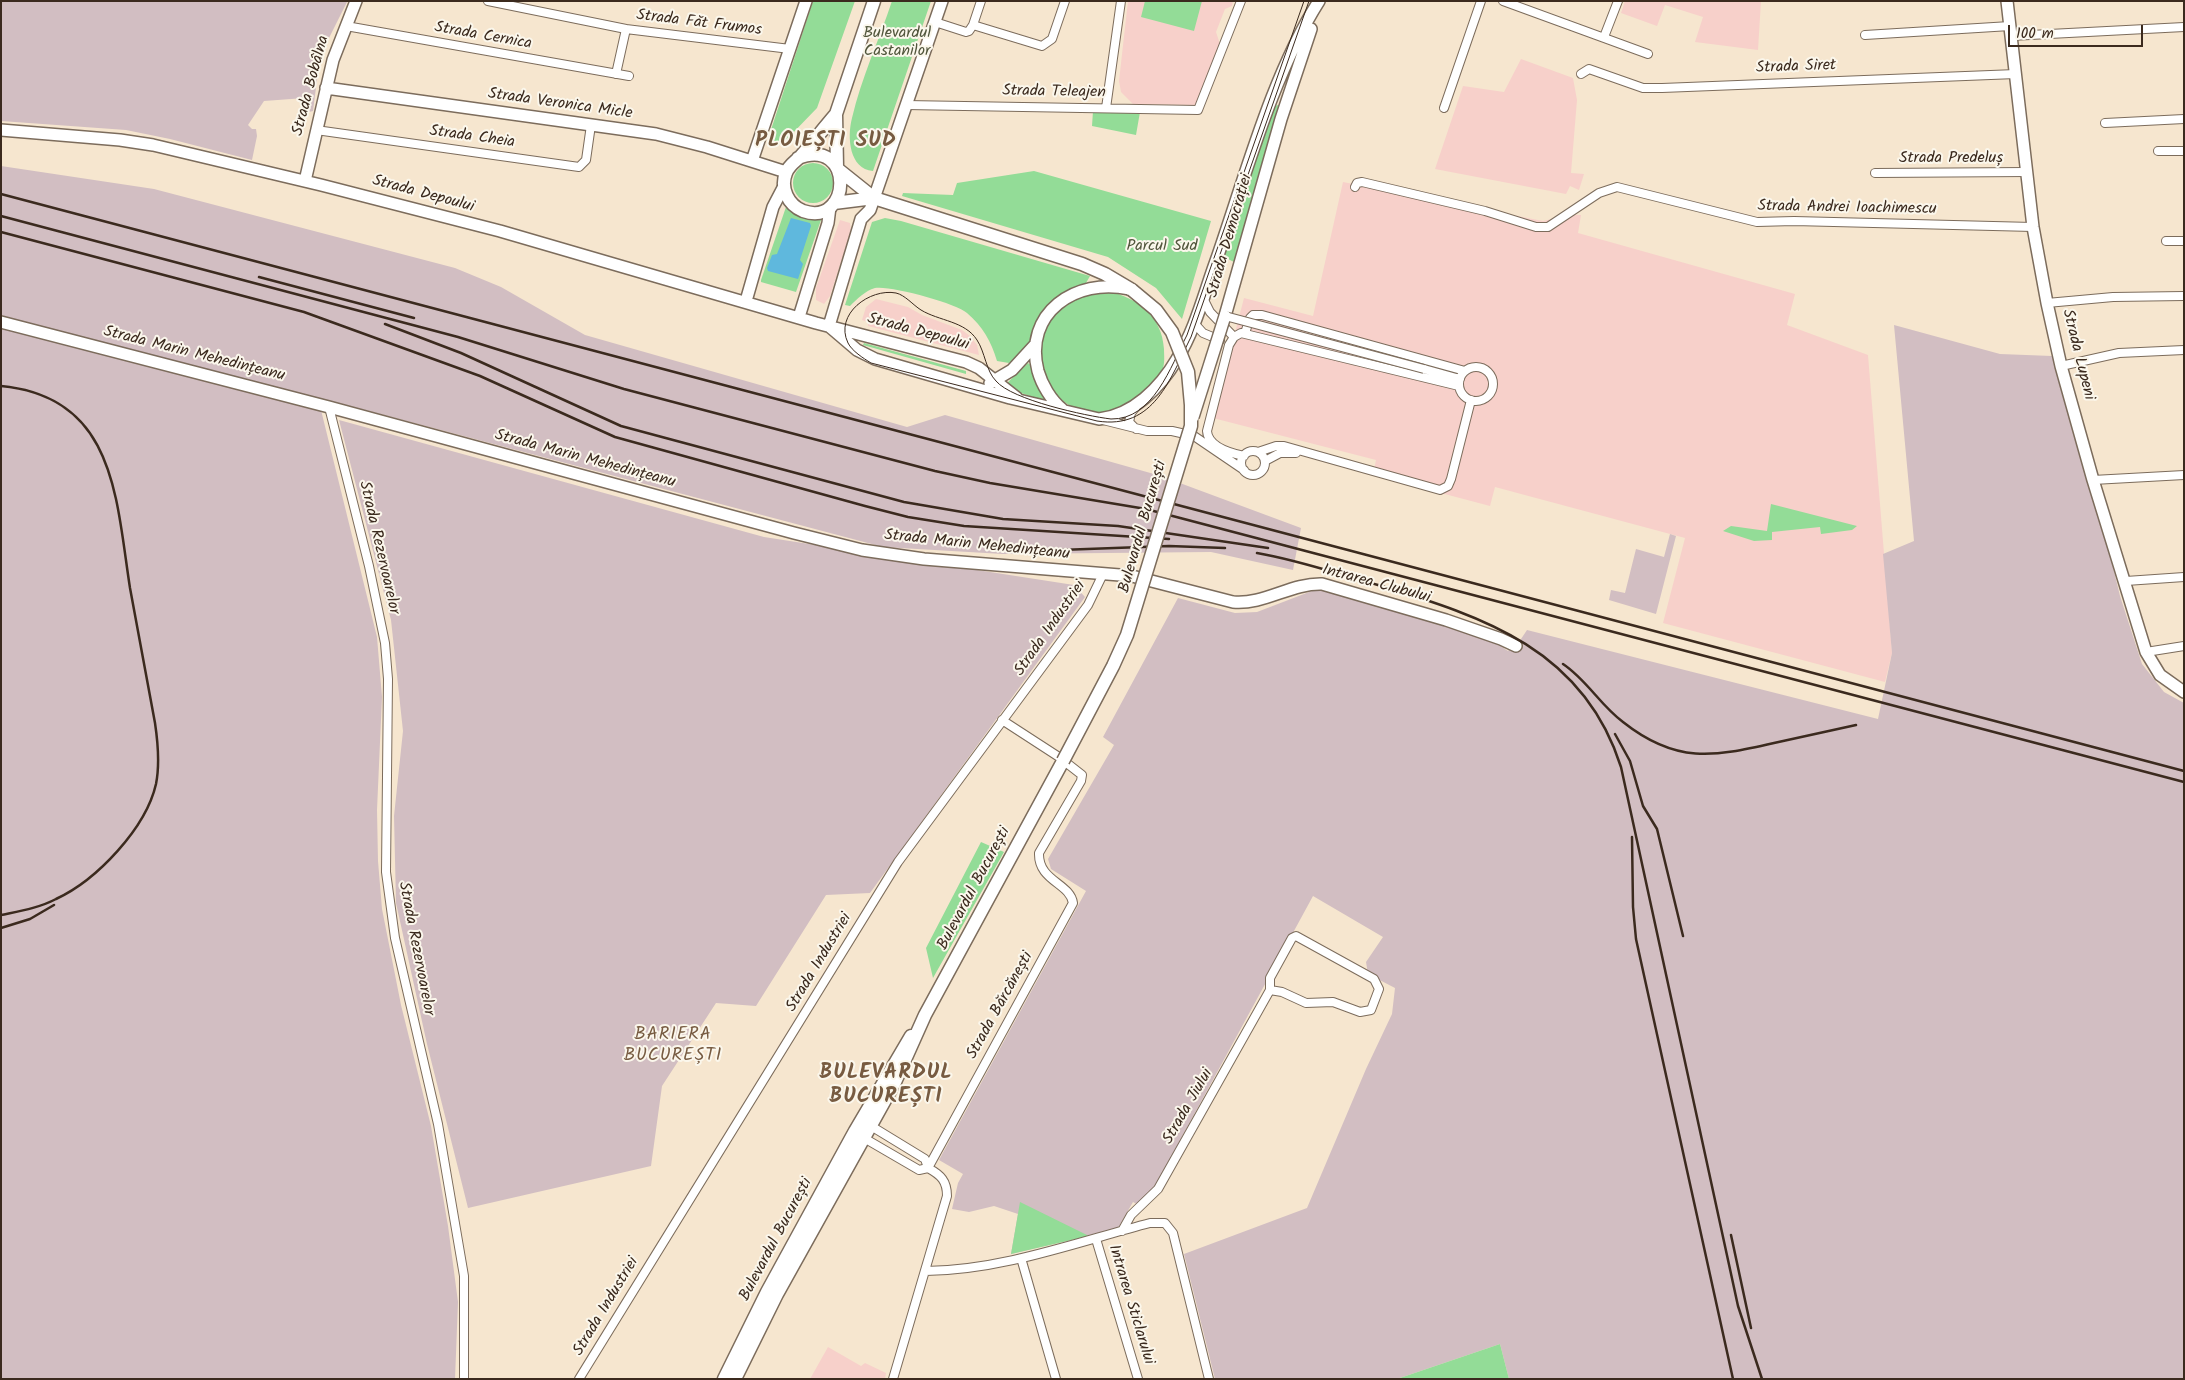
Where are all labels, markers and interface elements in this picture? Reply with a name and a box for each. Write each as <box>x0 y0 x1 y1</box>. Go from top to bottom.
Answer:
street label: Strada Făt Frumos <box>635 7 763 41</box>
scale bar <box>2010 15 2145 47</box>
street label: Strada Cernica <box>433 19 533 55</box>
text: 100 m <box>2016 22 2054 46</box>
park label: Bulevardul Castanilor <box>863 24 931 62</box>
street label: Strada Bobâlna <box>289 34 335 138</box>
street label: Strada Siret <box>1755 57 1837 79</box>
street label: Strada Teleajen <box>1002 82 1106 104</box>
street label: Strada Veronica Micle <box>487 85 633 125</box>
street label: Strada Cheia <box>428 123 516 153</box>
district label: PLOIEȘTI SUD <box>754 129 898 155</box>
street label: Strada Predeluș <box>1899 149 2003 169</box>
street label: Strada Depoului <box>370 172 476 218</box>
street label: Strada Democrației <box>1204 172 1258 300</box>
street label: Strada Andrei Ioachimescu <box>1757 198 1937 220</box>
park label: Parcul Sud <box>1127 237 1197 257</box>
street label: Strada Lupeni <box>2056 308 2098 402</box>
street label: Strada Depoului <box>865 310 971 356</box>
street label: Strada Marin Mehedințeanu <box>101 323 287 387</box>
street label: Strada Marin Mehedințeanu <box>493 427 677 493</box>
street label: Bulevardul București <box>1116 459 1172 595</box>
street label: Strada Rezervoarelor <box>353 480 403 616</box>
street label: Strada Marin Mehedințeanu <box>883 527 1071 565</box>
street label: Intrarea Clubului <box>1320 561 1432 609</box>
street label: Strada Industriei <box>1011 578 1091 680</box>
street label: Bulevardul București <box>934 824 1016 954</box>
street label: Strada Rezervoarelor <box>393 880 437 1018</box>
street label: Strada Industriei <box>783 910 857 1016</box>
street label: Strada Bărcănești <box>964 949 1038 1063</box>
district label: BARIERA BUCUREȘTI <box>623 1025 723 1068</box>
district label: BULEVARDUL BUCUREȘTI <box>818 1061 954 1111</box>
street label: Strada Jiului <box>1160 1066 1218 1148</box>
street label: Bulevardul București <box>736 1175 818 1305</box>
street label: Intrarea Sticlarului <box>1103 1243 1157 1367</box>
street label: Strada Industriei <box>570 1254 644 1360</box>

